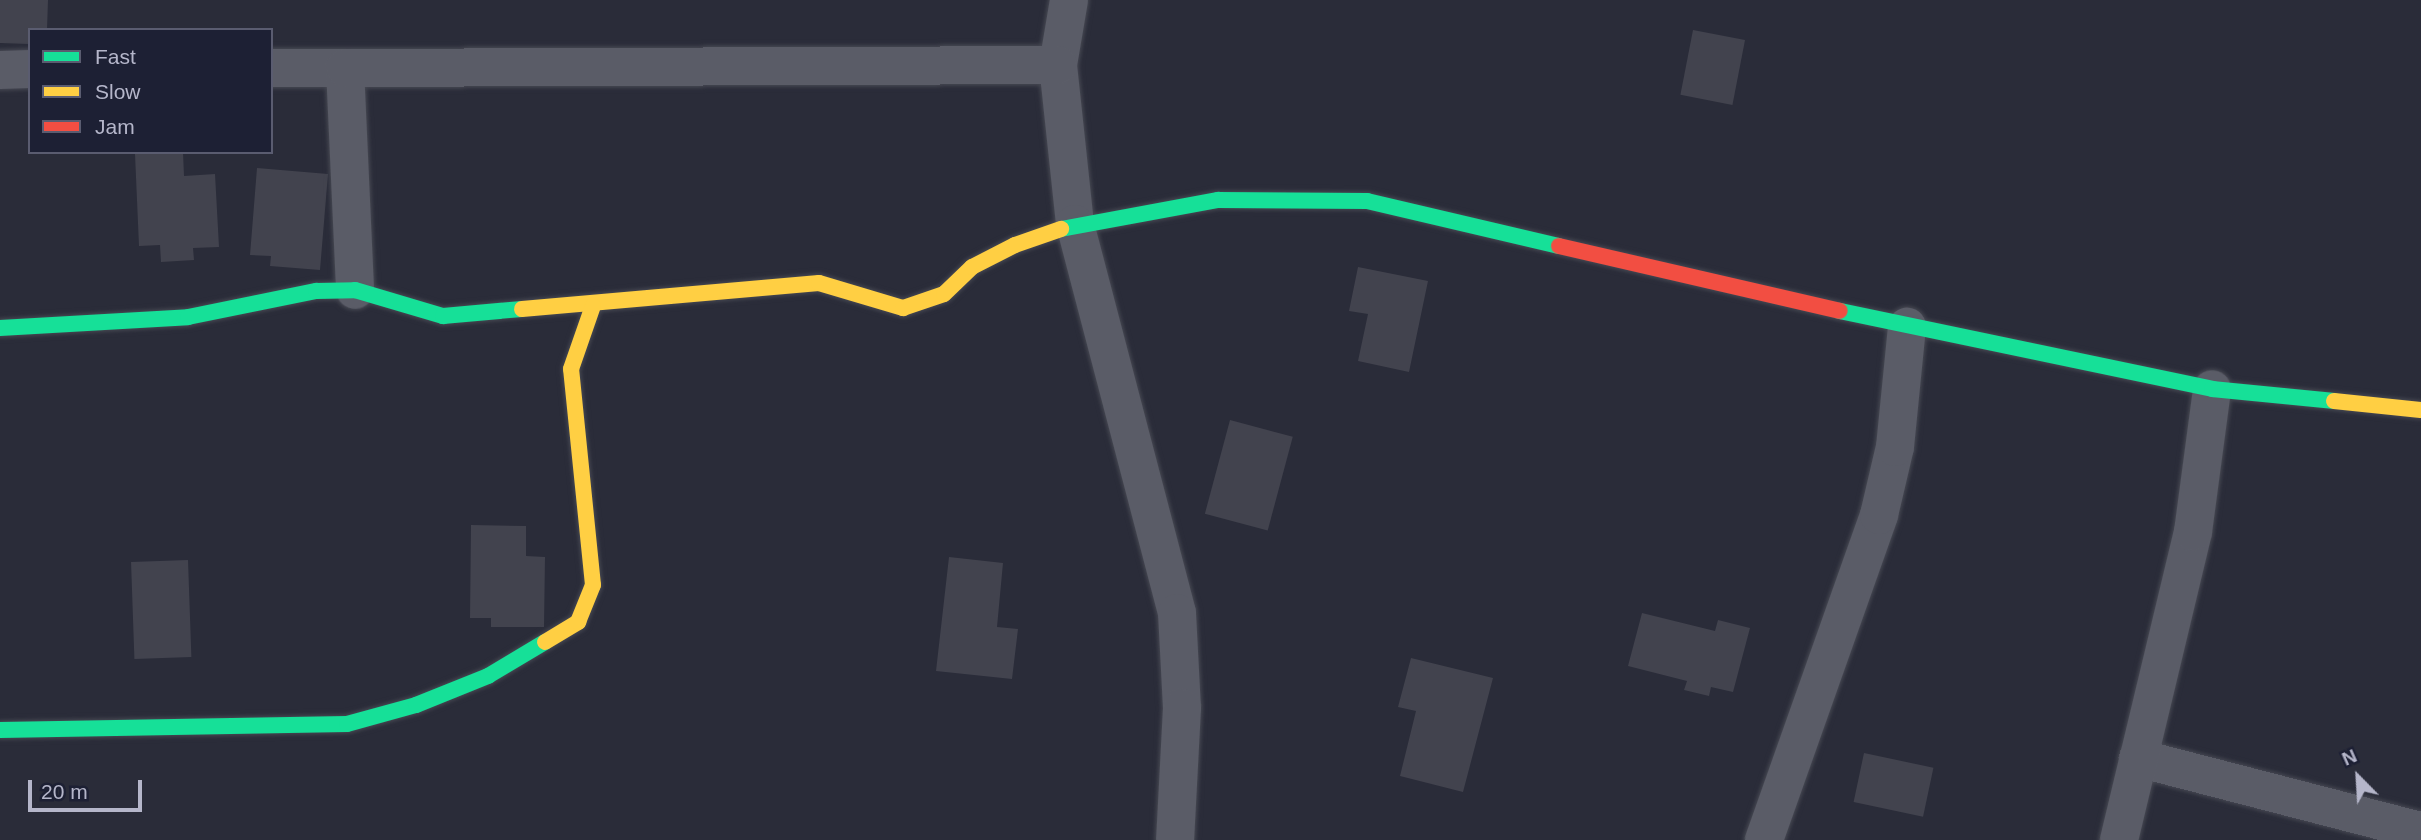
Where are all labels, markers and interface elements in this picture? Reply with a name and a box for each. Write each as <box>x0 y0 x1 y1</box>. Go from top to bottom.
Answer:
legend <box>28 28 273 154</box>
text: Fast <box>95 45 136 68</box>
text: Slow <box>95 80 141 103</box>
text: Jam <box>95 115 135 138</box>
north arrow <box>2323 742 2393 812</box>
text: N <box>2339 745 2360 770</box>
scale bar <box>32 766 145 810</box>
text: 20 m <box>41 780 88 803</box>

